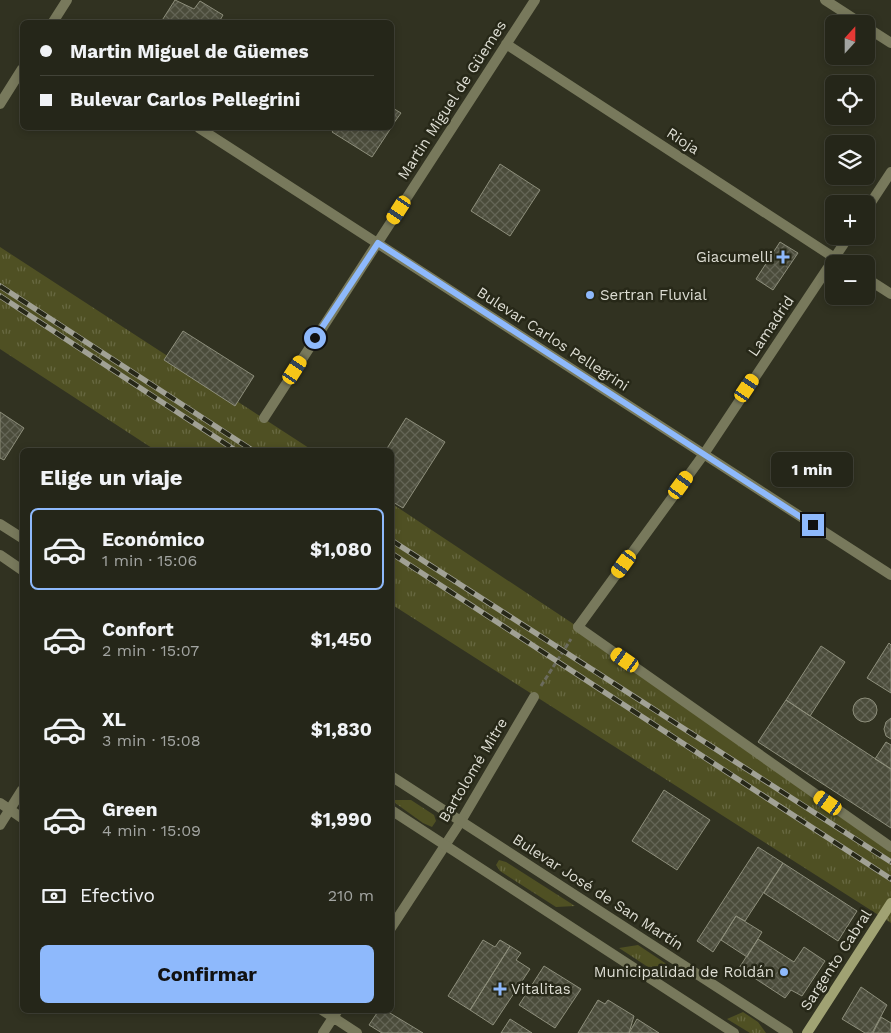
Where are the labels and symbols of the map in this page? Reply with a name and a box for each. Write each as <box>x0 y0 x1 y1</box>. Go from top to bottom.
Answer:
north arrow <box>825 15 875 65</box>
street label: Martin Miguel de Güemes <box>394 17 510 183</box>
street label: Rioja <box>663 124 703 158</box>
car <box>384 193 413 227</box>
place label: Giacumelli <box>696 248 773 266</box>
marker: Giacumelli <box>777 251 789 263</box>
street label: Bulevar Carlos Pellegrini <box>474 283 632 395</box>
place label: Sertran Fluvial <box>600 286 707 304</box>
marker: Sertran Fluvial <box>584 289 596 301</box>
street label: Lamadrid <box>744 292 798 360</box>
route start <box>304 327 326 349</box>
car <box>280 353 309 387</box>
car <box>732 371 761 405</box>
callout: 1 min <box>772 452 854 488</box>
car <box>666 468 695 502</box>
route end <box>802 514 824 536</box>
car <box>609 547 638 581</box>
car <box>608 645 641 675</box>
street label: Bartolomé Mitre <box>435 715 511 825</box>
car <box>811 788 844 818</box>
street label: Bulevar José de San Martín <box>509 830 687 954</box>
street label: Sargento Cabral <box>797 906 876 1014</box>
place label: Municipalidad de Roldán <box>594 963 774 981</box>
marker: Municipalidad de Roldán <box>778 966 790 978</box>
place label: Vitalitas <box>511 980 571 998</box>
marker: Vitalitas <box>493 982 507 996</box>

